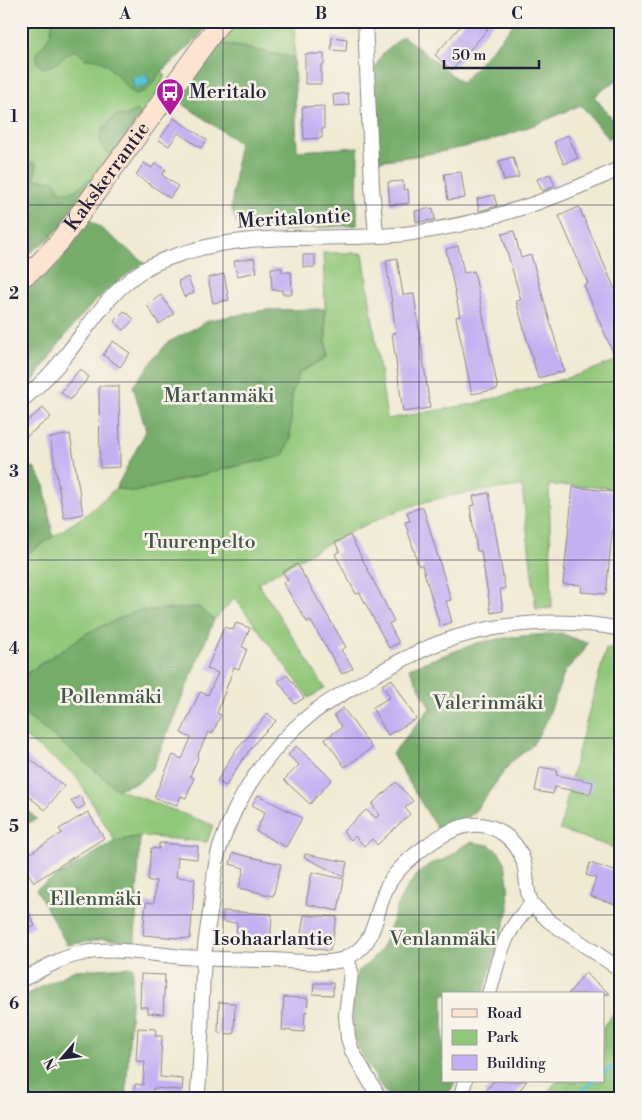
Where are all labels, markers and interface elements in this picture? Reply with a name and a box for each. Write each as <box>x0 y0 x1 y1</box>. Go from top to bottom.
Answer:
text: A <box>118 4 131 24</box>
text: B <box>315 4 327 24</box>
text: C <box>511 4 523 24</box>
scale bar <box>444 38 540 70</box>
text: 50 m <box>452 46 486 65</box>
bus stop icon: Meritalo <box>155 77 185 116</box>
place label: Meritalo <box>189 80 267 105</box>
text: 1 <box>10 107 18 127</box>
street label: Kakskerrantie <box>59 117 156 236</box>
street label: Meritalontie <box>237 204 351 234</box>
text: 2 <box>9 284 19 304</box>
park label: Martanmäki <box>163 384 275 409</box>
text: 3 <box>9 462 19 482</box>
park label: Tuurenpelto <box>144 530 256 555</box>
text: 4 <box>9 639 20 659</box>
park label: Pollenmäki <box>60 685 162 710</box>
park label: Valerinmäki <box>432 691 544 716</box>
text: 5 <box>9 817 19 837</box>
park label: Ellenmäki <box>50 887 143 912</box>
street label: Isohaarlantie <box>213 927 333 952</box>
park label: Venlanmäki <box>388 927 497 952</box>
legend <box>442 992 604 1082</box>
text: 6 <box>9 994 19 1014</box>
text: Road <box>487 1004 522 1023</box>
text: Park <box>487 1028 519 1047</box>
north arrow <box>38 1032 88 1082</box>
text: Building <box>486 1054 546 1073</box>
text: N <box>41 1055 62 1073</box>

